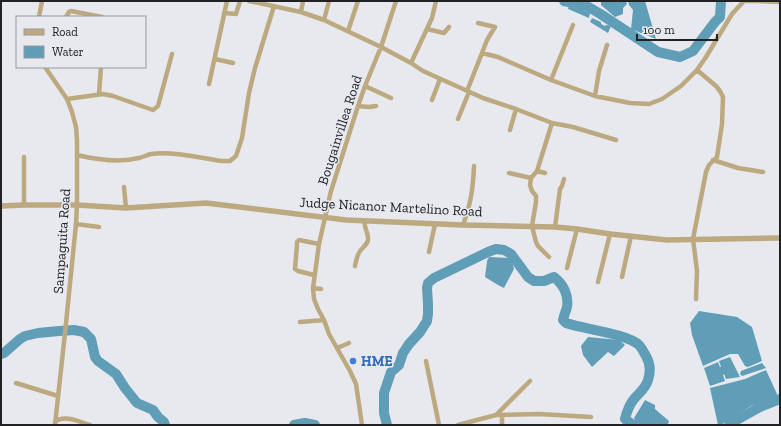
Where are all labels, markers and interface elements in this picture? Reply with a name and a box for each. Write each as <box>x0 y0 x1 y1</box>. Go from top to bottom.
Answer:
legend <box>16 16 146 68</box>
scale bar <box>637 16 717 42</box>
text: 100 m <box>643 23 675 37</box>
text: Road <box>52 25 78 39</box>
text: Water <box>52 45 84 59</box>
street label: Bougainvillea Road <box>314 73 366 187</box>
street label: Sampaguita Road <box>50 188 74 294</box>
street label: Judge Nicanor Martelino Road <box>299 194 483 220</box>
place label: HME <box>361 353 393 370</box>
marker: HME <box>348 356 358 366</box>

